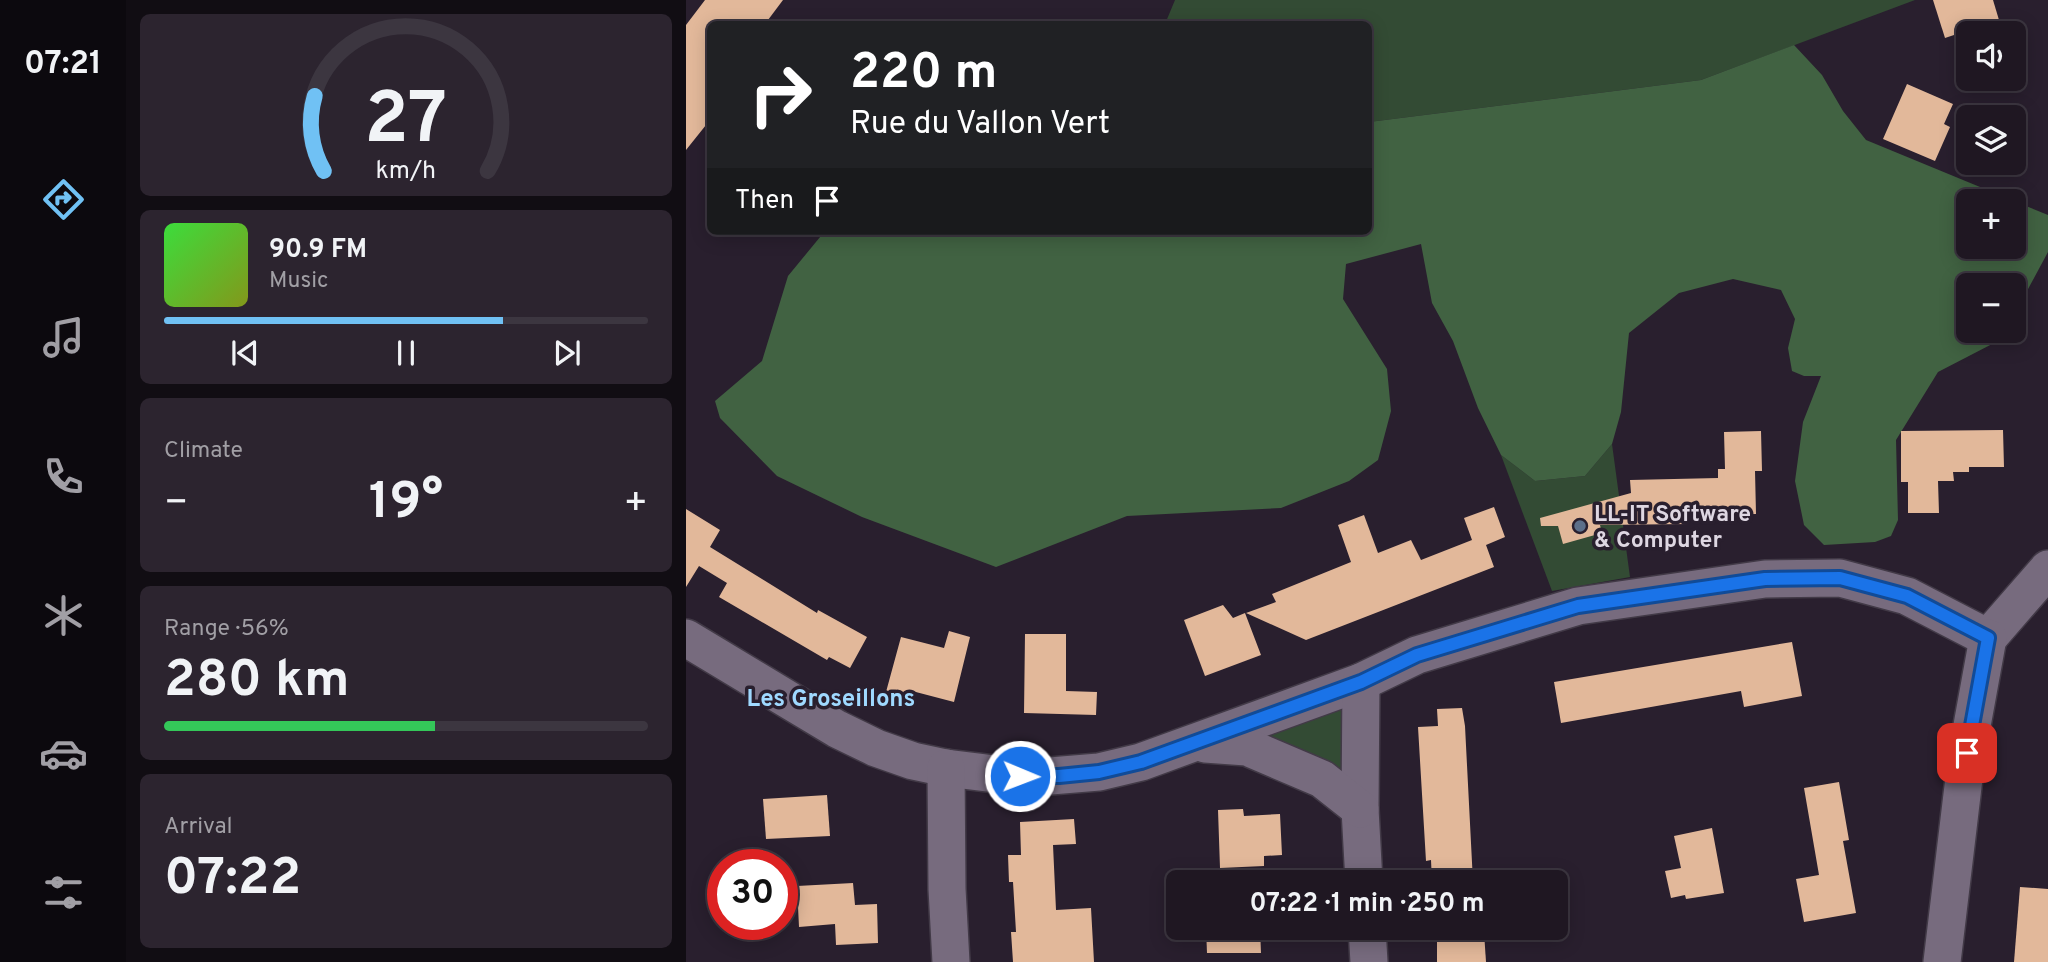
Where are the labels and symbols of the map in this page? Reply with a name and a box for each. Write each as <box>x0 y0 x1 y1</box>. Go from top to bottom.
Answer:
place label: LL-IT Software & Computer <box>1594 501 1751 556</box>
marker: LL-IT Software & Computer <box>1572 518 1588 534</box>
district label: Les Groseillons <box>747 685 915 715</box>
pin <box>1937 723 1997 783</box>
position arrow <box>983 739 1057 813</box>
speed limit sign: 30 <box>707 849 798 940</box>

